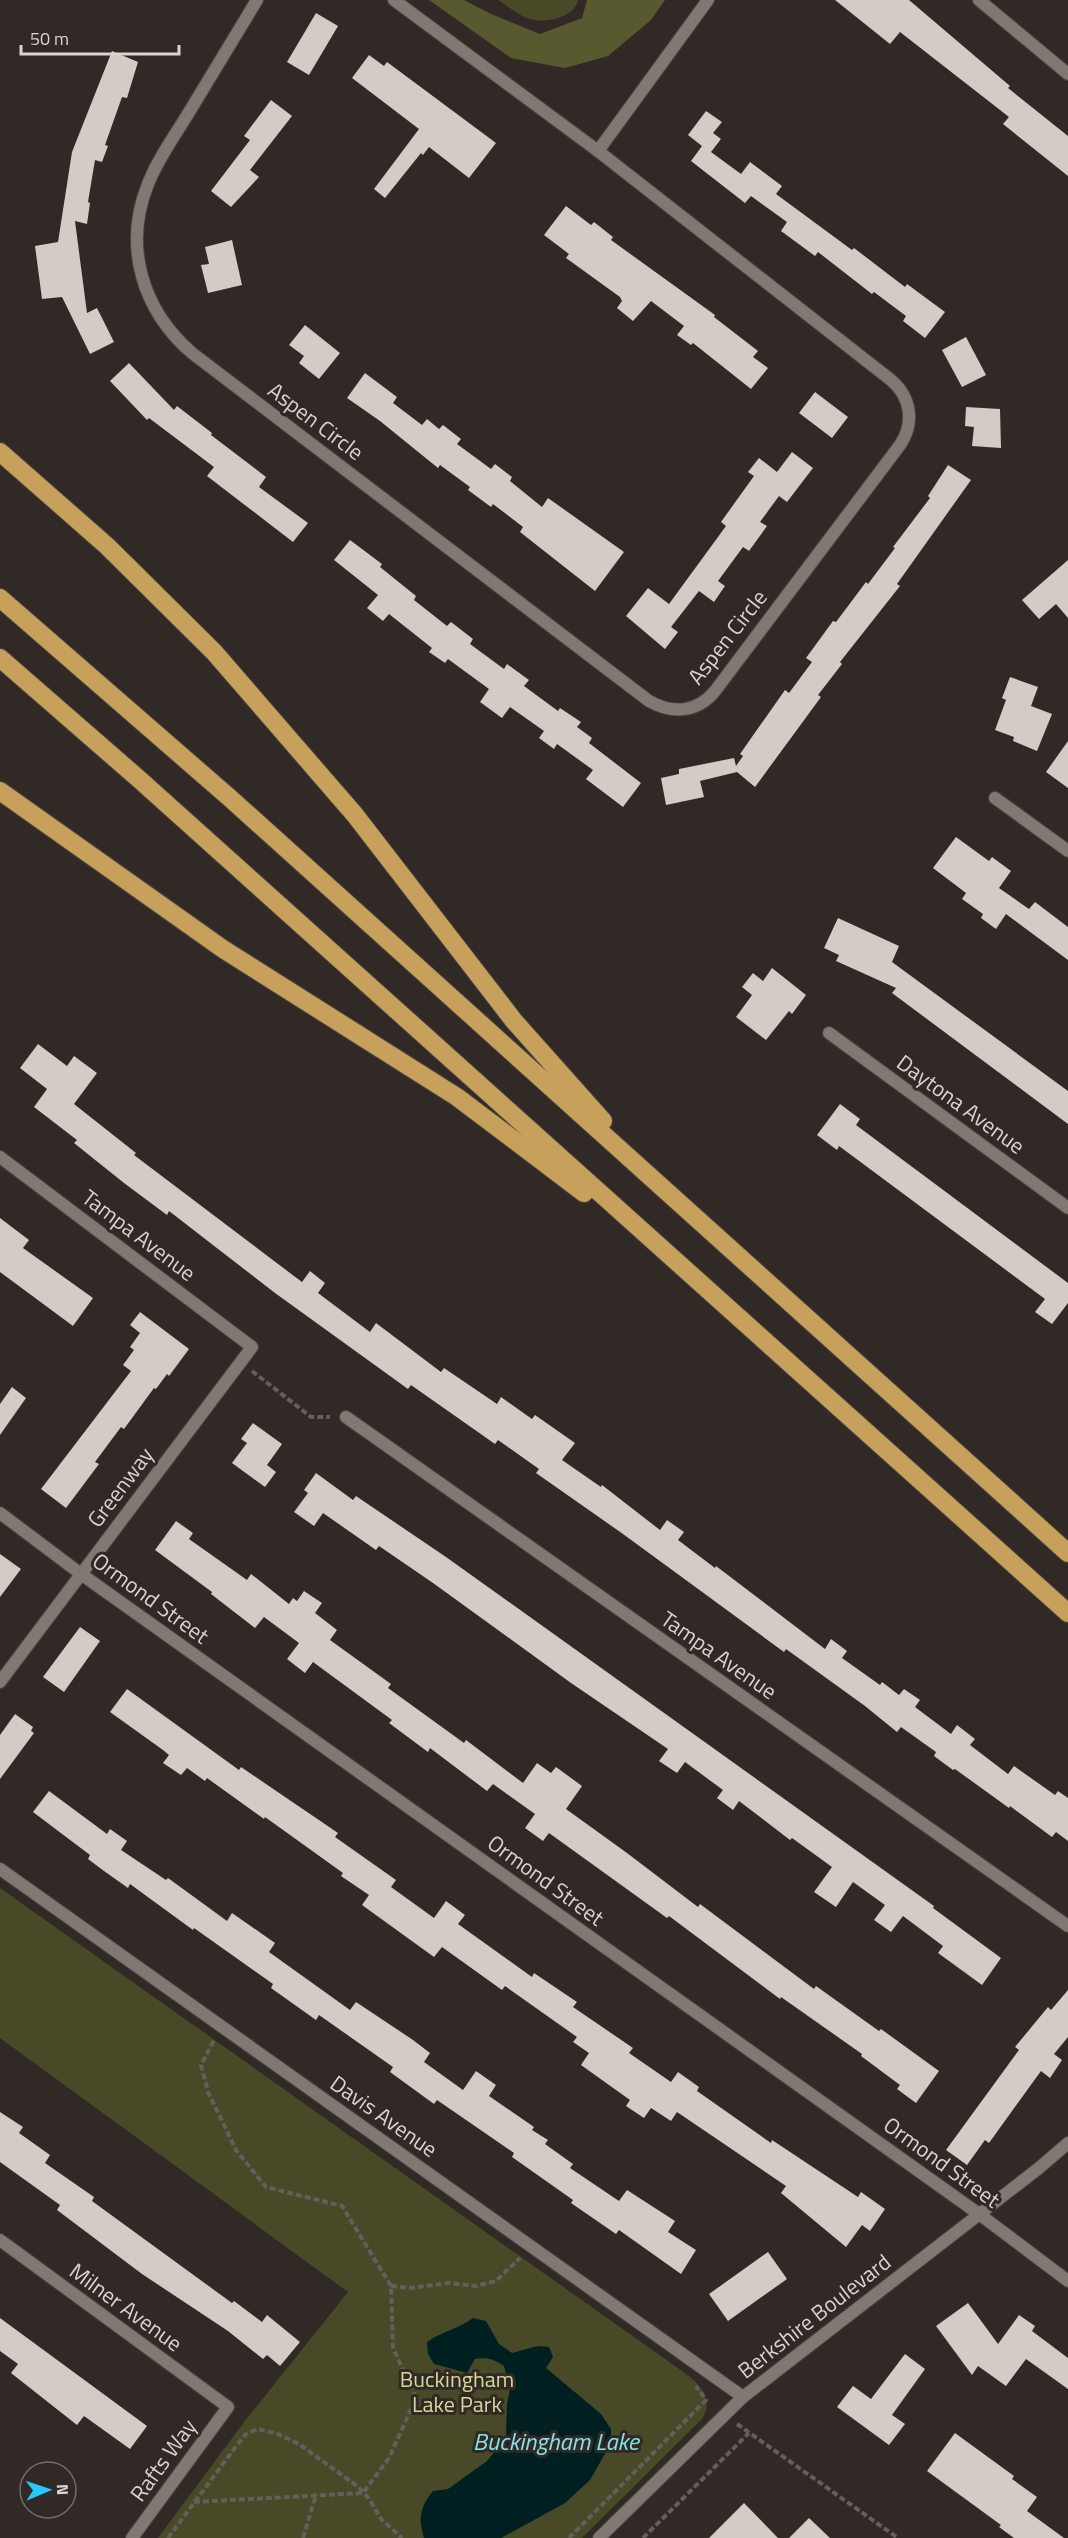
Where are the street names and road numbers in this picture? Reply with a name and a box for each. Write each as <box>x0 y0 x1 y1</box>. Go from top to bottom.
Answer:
street label: Aspen Circle <box>261 374 371 468</box>
street label: Aspen Circle <box>679 582 775 692</box>
street label: Daytona Avenue <box>890 1046 1032 1162</box>
street label: Tampa Avenue <box>75 1181 203 1289</box>
street label: Greenway <box>78 1439 162 1534</box>
street label: Ormond Street <box>86 1544 217 1652</box>
street label: Tampa Avenue <box>654 1602 784 1708</box>
street label: Ormond Street <box>481 1826 612 1934</box>
street label: Davis Avenue <box>323 2066 445 2166</box>
street label: Ormond Street <box>877 2108 1008 2216</box>
street label: Berkshire Boulevard <box>730 2245 898 2387</box>
street label: Milner Avenue <box>62 2254 190 2360</box>
street label: Rafts Way <box>121 2411 205 2509</box>

